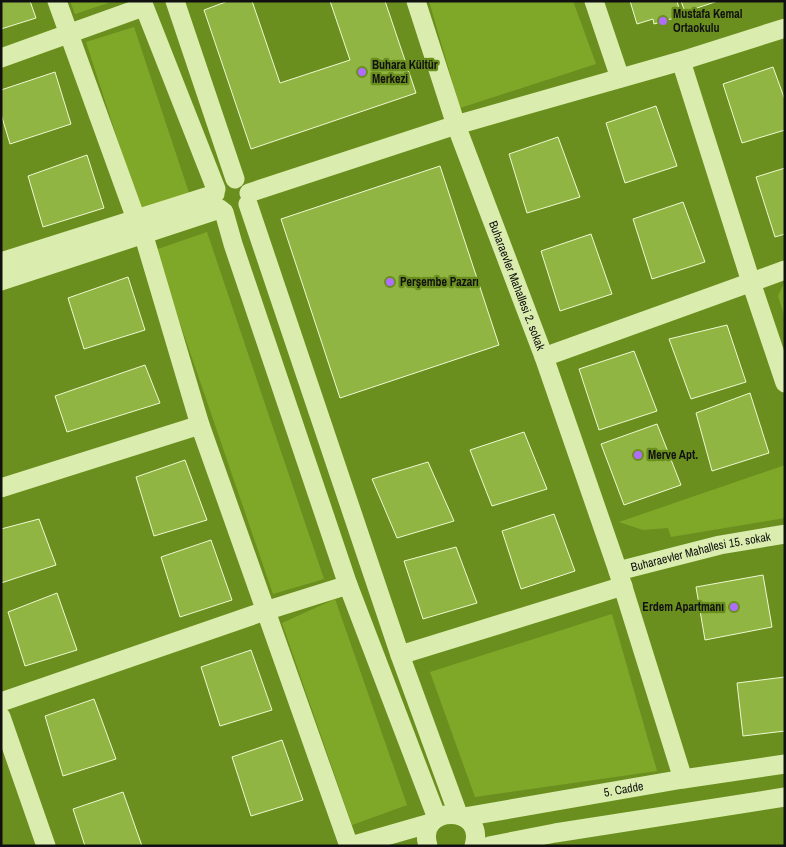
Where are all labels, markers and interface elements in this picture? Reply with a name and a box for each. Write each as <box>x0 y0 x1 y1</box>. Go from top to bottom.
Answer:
place label: Mustafa Kemal Ortaokulu <box>673 6 743 36</box>
marker: Mustafa Kemal Ortaokulu <box>657 15 669 27</box>
place label: Buhara Kültür Merkezi <box>372 57 438 87</box>
marker: Buhara Kültür Merkezi <box>356 66 368 78</box>
street label: Buharaevler Mahallesi 2. sokak <box>485 218 549 353</box>
place label: Perşembe Pazarı <box>400 274 479 290</box>
marker: Perşembe Pazarı <box>384 276 396 288</box>
place label: Merve Apt. <box>648 447 698 463</box>
marker: Merve Apt. <box>632 449 644 461</box>
street label: Buharaevler Mahallesi 15. sokak <box>629 529 772 575</box>
place label: Erdem Apartmanı <box>642 599 724 615</box>
marker: Erdem Apartmanı <box>728 601 740 613</box>
street label: 5. Cadde <box>603 778 645 801</box>

